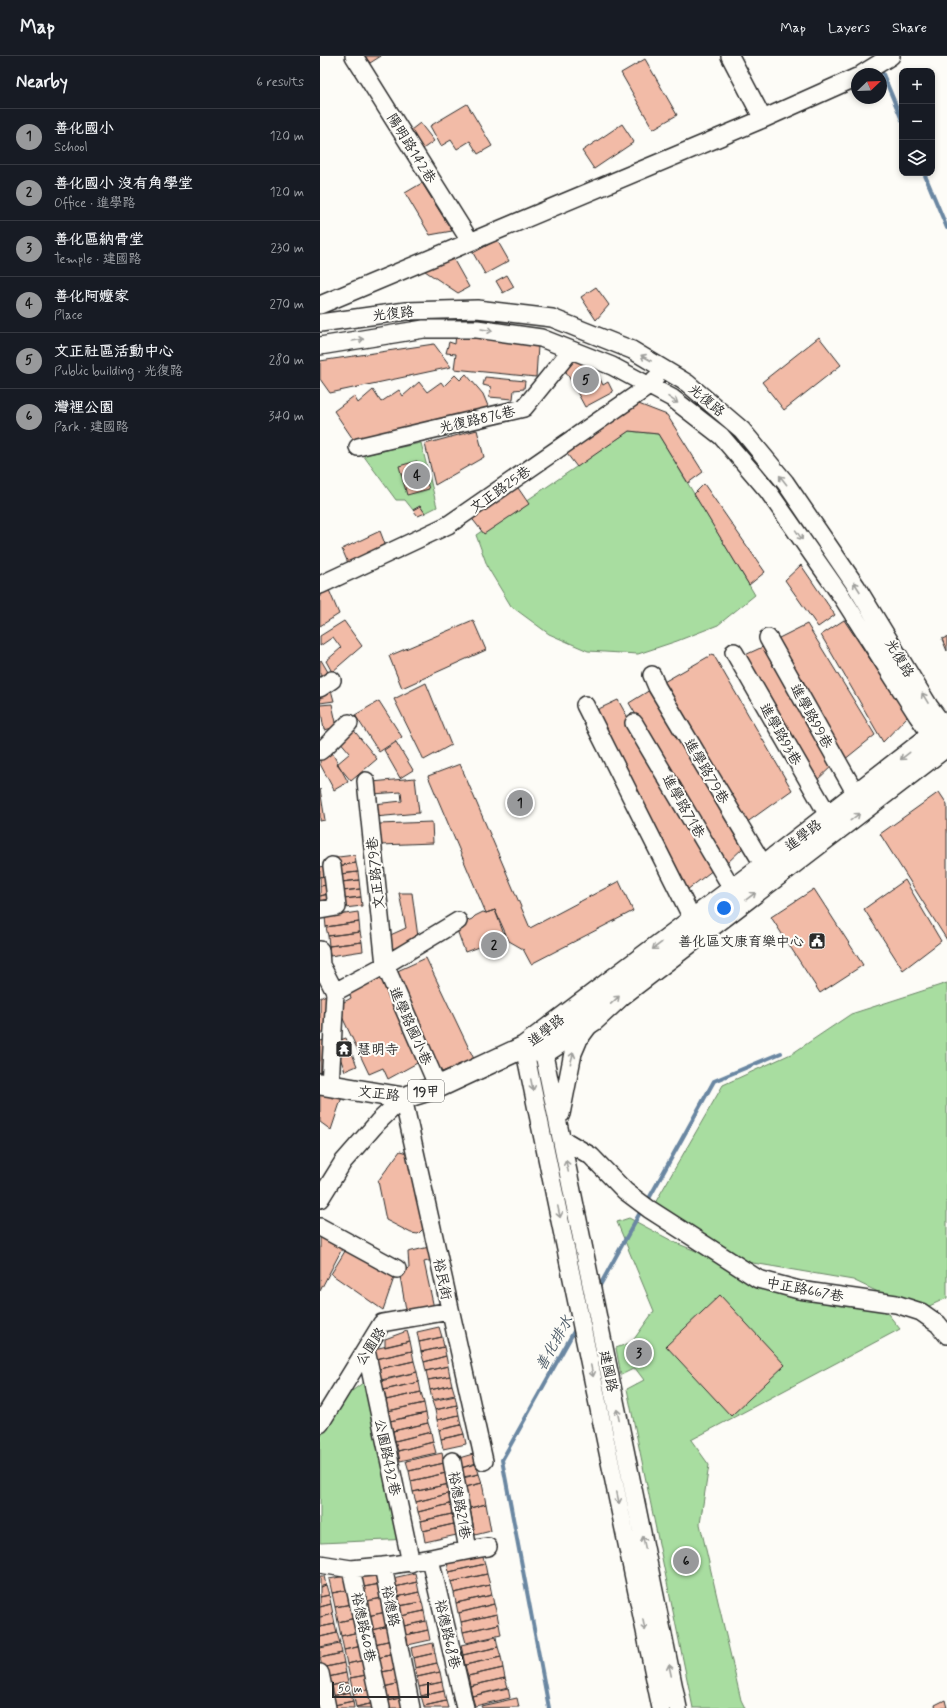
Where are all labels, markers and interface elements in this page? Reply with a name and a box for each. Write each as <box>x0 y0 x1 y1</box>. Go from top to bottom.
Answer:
text: Map <box>20 15 55 40</box>
text: Map <box>780 19 806 37</box>
text: Layers <box>828 19 870 37</box>
text: Share <box>892 19 927 37</box>
north arrow <box>851 68 887 104</box>
map controls <box>899 68 935 176</box>
button: + <box>899 68 935 104</box>
text: Nearby <box>16 71 68 93</box>
text: 6 results <box>256 74 304 91</box>
button: − <box>899 104 935 140</box>
street label: 陽明路142巷 <box>383 110 440 188</box>
text: 善化國小 <box>54 119 114 139</box>
text: 1 <box>26 128 32 145</box>
text: 120 m <box>270 128 304 145</box>
text: School <box>54 139 88 156</box>
button: layers <box>899 140 935 176</box>
text: 善化國小 沒有角學堂 <box>54 174 193 194</box>
text: 2 <box>26 184 32 201</box>
text: 120 m <box>270 184 304 201</box>
text: Office · 進學路 <box>54 195 135 212</box>
text: 善化區納骨堂 <box>54 230 144 250</box>
text: 3 <box>26 240 32 257</box>
text: 230 m <box>270 240 304 257</box>
text: Temple · 建國路 <box>54 251 141 268</box>
text: 善化阿嬤家 <box>54 287 129 307</box>
text: 4 <box>25 296 33 313</box>
text: 270 m <box>269 296 304 313</box>
street label: 光復路 <box>371 303 415 325</box>
text: Place <box>54 307 83 324</box>
one-way arrow <box>481 326 494 334</box>
one-way arrow <box>352 336 365 344</box>
text: 文正社區活動中心 <box>54 342 174 362</box>
text: 5 <box>25 352 33 369</box>
text: 280 m <box>269 352 304 369</box>
one-way arrow <box>640 353 652 361</box>
text: Public building · 光復路 <box>54 363 183 380</box>
pin: 5 <box>573 365 599 395</box>
street label: 光復路 <box>684 380 728 421</box>
one-way arrow <box>667 396 679 404</box>
text: 灣裡公園 <box>54 398 114 418</box>
street label: 光復路876巷 <box>437 402 518 437</box>
text: 6 <box>26 408 32 425</box>
text: 340 m <box>269 408 304 425</box>
text: Park · 建國路 <box>54 419 129 436</box>
pin: 4 <box>404 461 430 491</box>
street label: 文正路25巷 <box>467 462 535 517</box>
one-way arrow <box>779 475 788 486</box>
one-way arrow <box>795 529 803 540</box>
one-way arrow <box>853 582 861 593</box>
street label: 光復路 <box>881 636 918 681</box>
street label: 進學路99巷 <box>786 681 837 753</box>
one-way arrow <box>920 692 928 704</box>
street label: 進學路93巷 <box>755 700 806 770</box>
street label: 進學路79巷 <box>680 736 733 808</box>
one-way arrow <box>900 752 911 761</box>
street label: 進學路71巷 <box>658 771 709 842</box>
pin: 1 <box>507 788 533 818</box>
one-way arrow <box>849 813 860 821</box>
street label: 進學路 <box>782 816 826 856</box>
street label: 文正路79巷 <box>363 835 389 910</box>
one-way arrow <box>746 892 757 900</box>
your location <box>714 898 734 918</box>
pin: 2 <box>481 930 507 960</box>
public building icon: 善化區文康育樂中心 <box>807 931 827 951</box>
place label: 善化區文康育樂中心 <box>678 933 804 951</box>
one-way arrow <box>652 942 663 950</box>
street label: 進學路國小巷 <box>385 984 436 1069</box>
one-way arrow <box>610 996 620 1005</box>
street label: 進學路 <box>525 1011 569 1051</box>
temple icon: 慧明寺 <box>334 1039 354 1059</box>
place label: 慧明寺 <box>357 1041 399 1059</box>
one-way arrow <box>569 1052 576 1065</box>
one-way arrow <box>528 1078 536 1091</box>
road number: 19甲 <box>408 1080 444 1102</box>
street label: 文正路 <box>357 1083 401 1105</box>
one-way arrow <box>563 1160 571 1173</box>
one-way arrow <box>555 1205 563 1218</box>
street label: 裕民街 <box>429 1257 455 1302</box>
street label: 中正路667巷 <box>764 1274 846 1307</box>
water label: 善化排水 <box>532 1312 579 1375</box>
street label: 公園路 <box>352 1324 390 1369</box>
pin: 3 <box>626 1338 652 1368</box>
street label: 建國路 <box>595 1349 621 1394</box>
one-way arrow <box>588 1364 596 1377</box>
one-way arrow <box>614 1409 622 1422</box>
street label: 公園路432巷 <box>370 1417 404 1498</box>
street label: 裕德路21巷 <box>444 1470 474 1542</box>
one-way arrow <box>614 1491 622 1504</box>
one-way arrow <box>640 1536 648 1549</box>
pin: 6 <box>673 1546 699 1576</box>
street label: 裕德路 <box>377 1584 403 1629</box>
street label: 裕德路60巷 <box>347 1591 379 1665</box>
street label: 裕德路68巷 <box>430 1598 464 1672</box>
one-way arrow <box>640 1618 648 1631</box>
one-way arrow <box>666 1664 674 1677</box>
scale bar <box>332 1680 429 1699</box>
text: 50 m <box>338 1682 363 1696</box>

